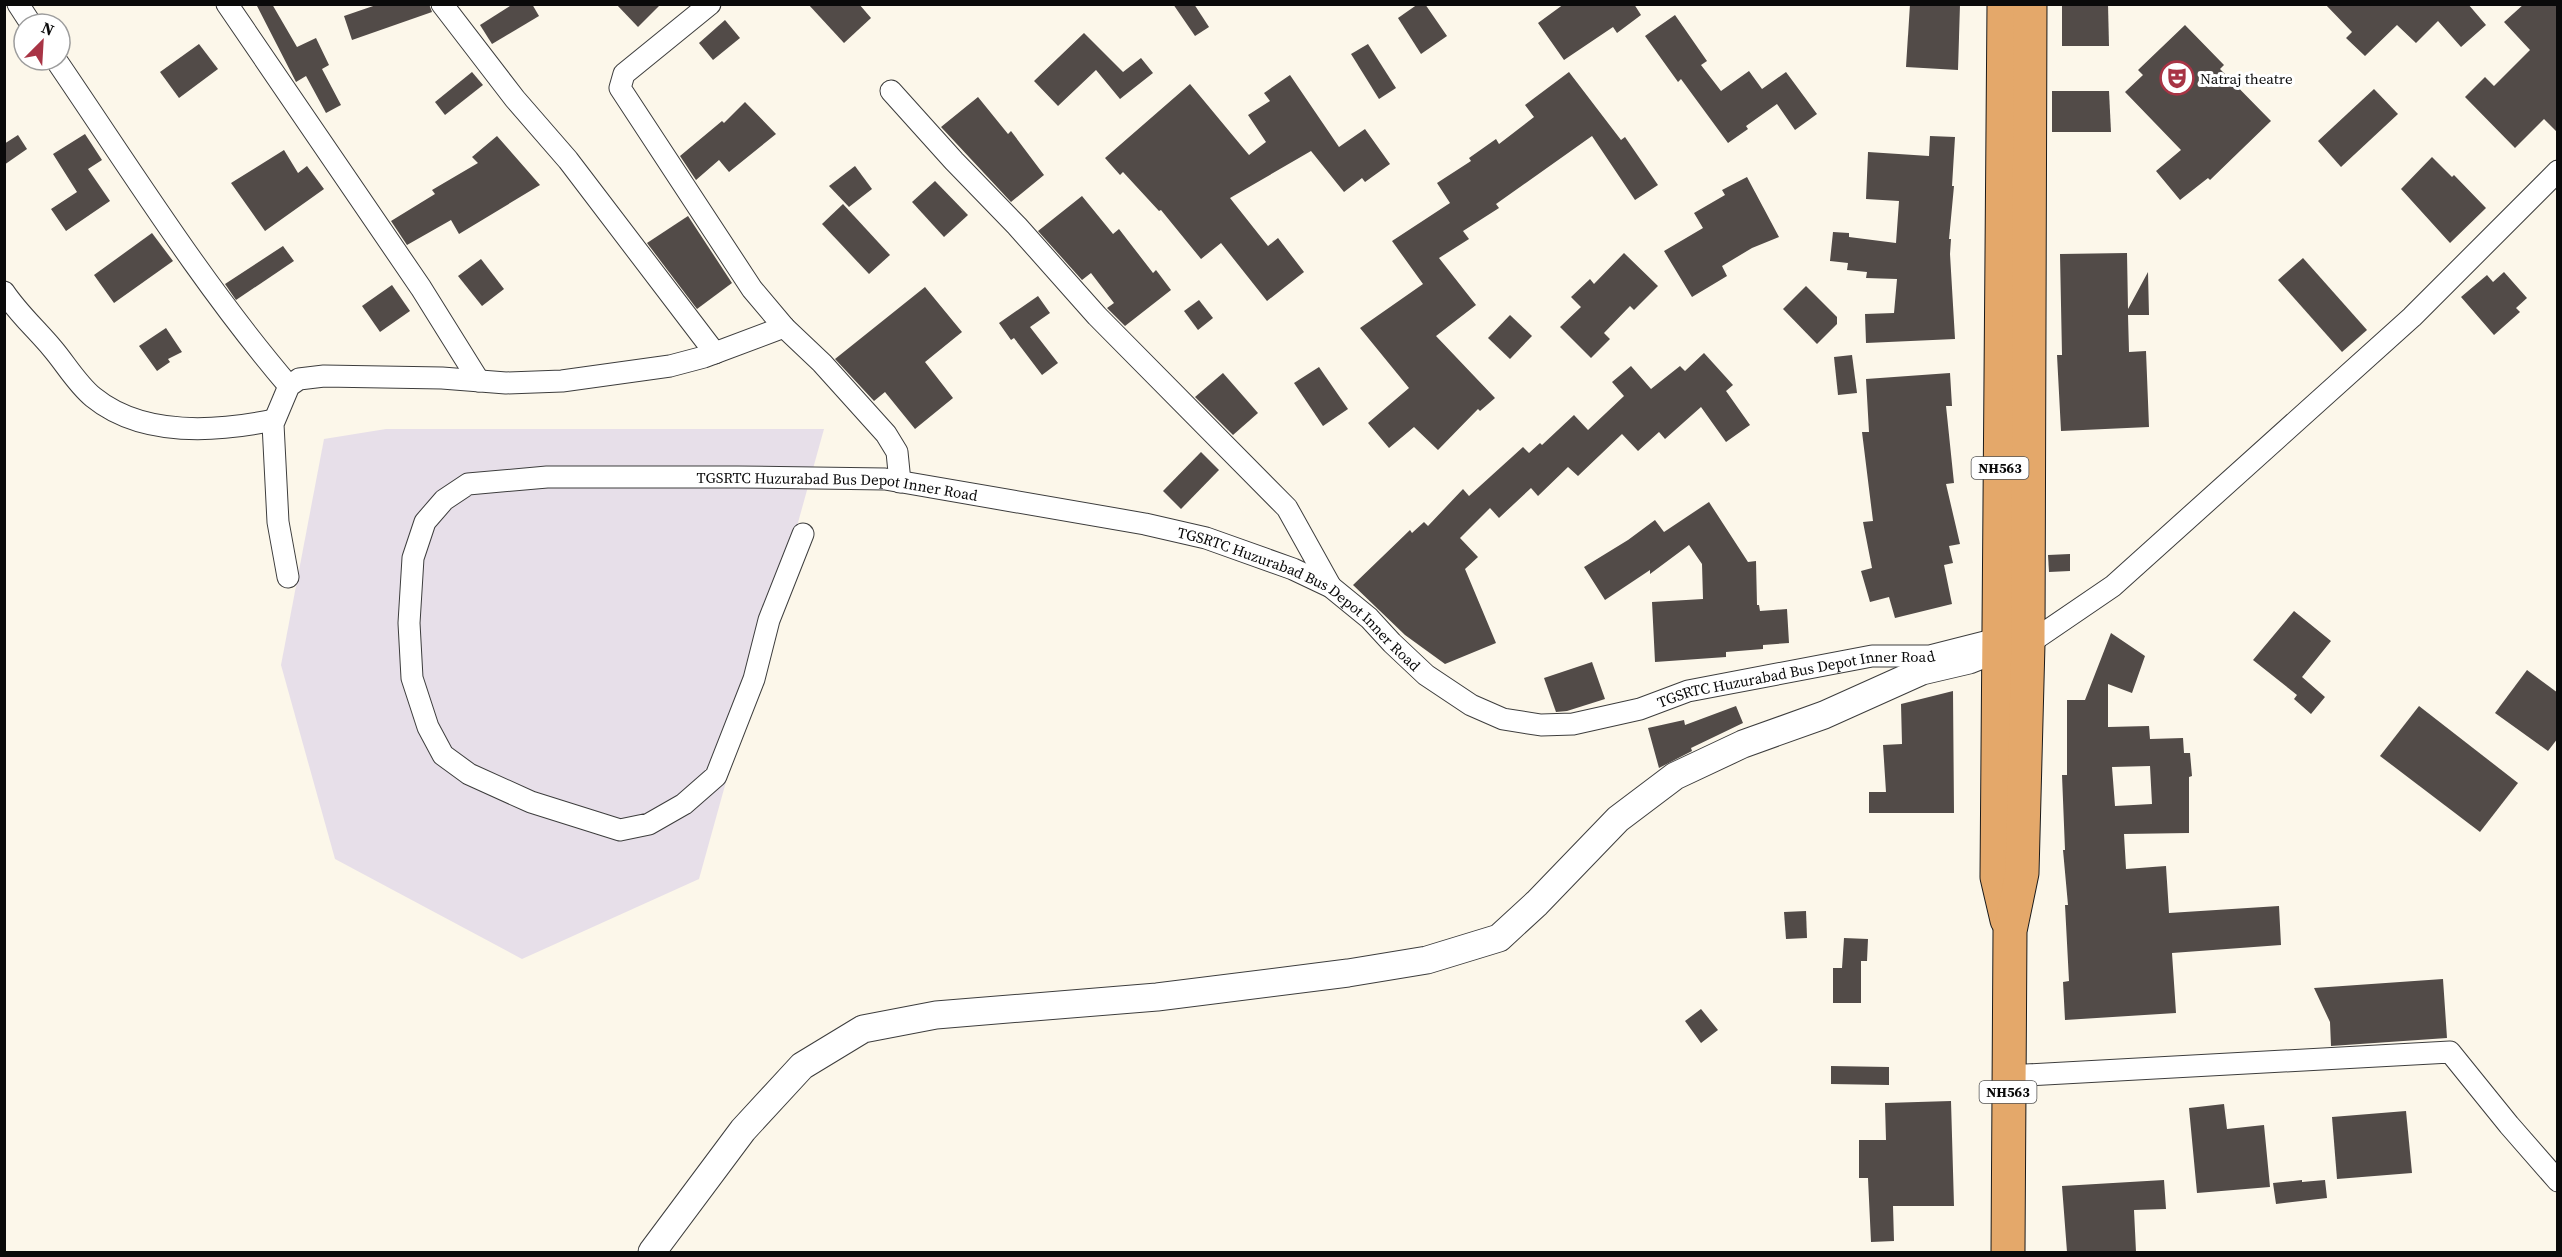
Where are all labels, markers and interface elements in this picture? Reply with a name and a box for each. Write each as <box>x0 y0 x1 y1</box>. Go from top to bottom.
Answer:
north arrow <box>12 12 72 72</box>
text: N <box>38 16 58 41</box>
theatre icon: Natraj theatre <box>2159 60 2195 96</box>
place label: Natraj theatre <box>2200 68 2293 89</box>
road number: NH563 <box>1972 457 2028 479</box>
street label: TGSRTC Huzurabad Bus Depot Inner Road <box>697 467 980 505</box>
street label: TGSRTC Huzurabad Bus Depot Inner Road <box>1175 521 1426 676</box>
street label: TGSRTC Huzurabad Bus Depot Inner Road <box>1654 645 1938 712</box>
road number: NH563 <box>1980 1081 2036 1103</box>

